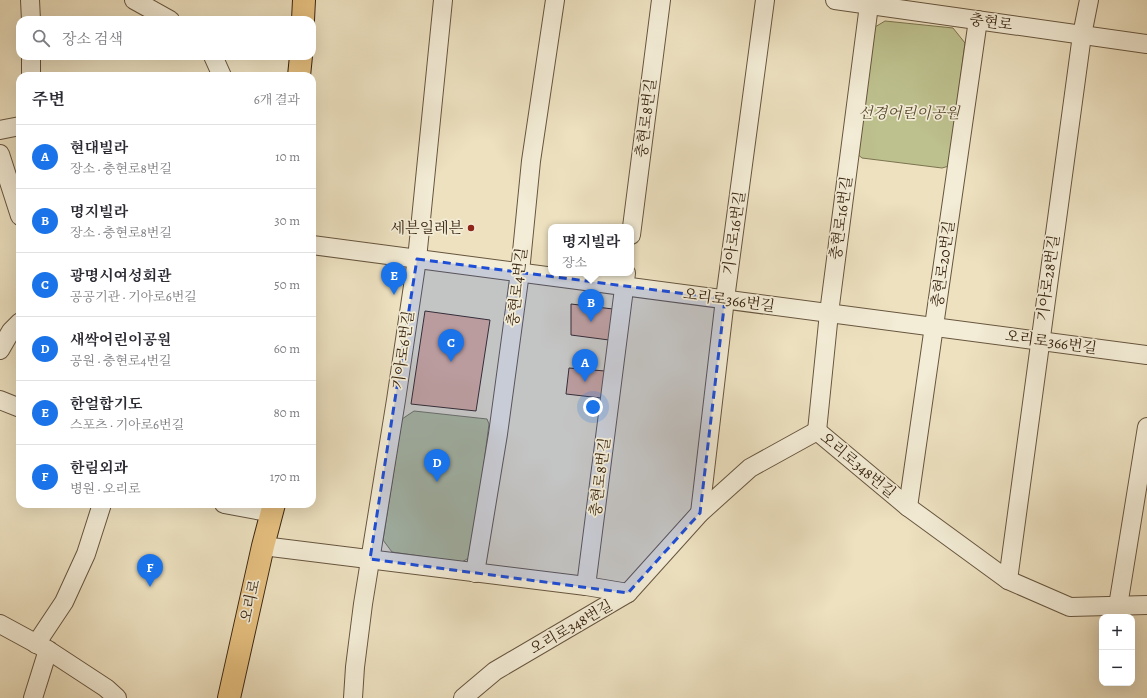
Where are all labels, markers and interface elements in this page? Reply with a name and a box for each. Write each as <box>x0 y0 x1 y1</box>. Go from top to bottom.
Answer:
street label: 충현로 <box>968 9 1014 35</box>
search box <box>16 16 316 60</box>
icon: search <box>30 27 52 49</box>
text: 장소 검색 <box>62 29 123 49</box>
street label: 충현로8번길 <box>631 77 661 159</box>
text: 주변 <box>32 88 65 111</box>
text: 6개 결과 <box>254 91 300 108</box>
park label: 선경어린이공원 <box>858 103 961 123</box>
text: 현대빌라 <box>70 138 128 158</box>
text: A <box>41 148 49 165</box>
text: 10 m <box>275 148 300 165</box>
text: 장소 · 충현로8번길 <box>70 160 172 177</box>
street label: 충현로16번길 <box>825 175 857 261</box>
street label: 기아로16번길 <box>718 190 750 276</box>
text: 명지빌라 <box>70 202 128 222</box>
text: B <box>41 212 49 229</box>
text: 30 m <box>274 212 300 229</box>
place label: 세븐일레븐 <box>391 218 464 238</box>
street label: 충현로20번길 <box>927 219 959 309</box>
marker: 세븐일레븐 <box>466 223 476 233</box>
text: 장소 · 충현로8번길 <box>70 224 172 241</box>
popup <box>548 224 634 276</box>
text: 명지빌라 <box>562 232 620 252</box>
street label: 기아로28번길 <box>1032 234 1064 322</box>
street label: 충현로4번길 <box>502 246 532 328</box>
text: 장소 <box>562 254 587 271</box>
pin: E <box>381 262 407 295</box>
text: 광명시여성회관 <box>70 266 171 286</box>
text: C <box>41 276 49 293</box>
text: 50 m <box>274 276 300 293</box>
street label: 오리로366번길 <box>682 284 776 316</box>
text: 공공기관 · 기아로6번길 <box>70 288 197 305</box>
pin: B <box>578 289 604 322</box>
street label: 기아로6번길 <box>388 309 418 391</box>
street label: 오리로366번길 <box>1004 326 1098 358</box>
pin: C <box>438 329 464 362</box>
text: 새싹어린이공원 <box>70 330 171 350</box>
text: D <box>40 340 50 357</box>
text: 60 m <box>274 340 300 357</box>
pin: A <box>572 349 598 382</box>
text: 공원 · 충현로4번길 <box>70 352 172 369</box>
text: 한얼합기도 <box>70 394 142 414</box>
your location <box>583 397 603 417</box>
text: E <box>41 404 49 421</box>
text: 80 m <box>273 404 300 421</box>
text: 스포츠 · 기아로6번길 <box>70 416 184 433</box>
street label: 오리로348번길 <box>816 428 900 502</box>
street label: 충현로8번길 <box>585 436 615 518</box>
pin: D <box>424 449 450 482</box>
text: 한림외과 <box>70 458 128 478</box>
text: F <box>42 468 48 485</box>
text: 170 m <box>270 468 300 485</box>
text: 병원 · 오리로 <box>70 480 141 497</box>
pin: F <box>137 554 163 587</box>
street label: 오리로 <box>235 577 265 624</box>
street label: 오리로348번길 <box>526 595 616 659</box>
map controls <box>1099 614 1135 686</box>
button: + <box>1099 614 1135 650</box>
button: − <box>1099 650 1135 686</box>

